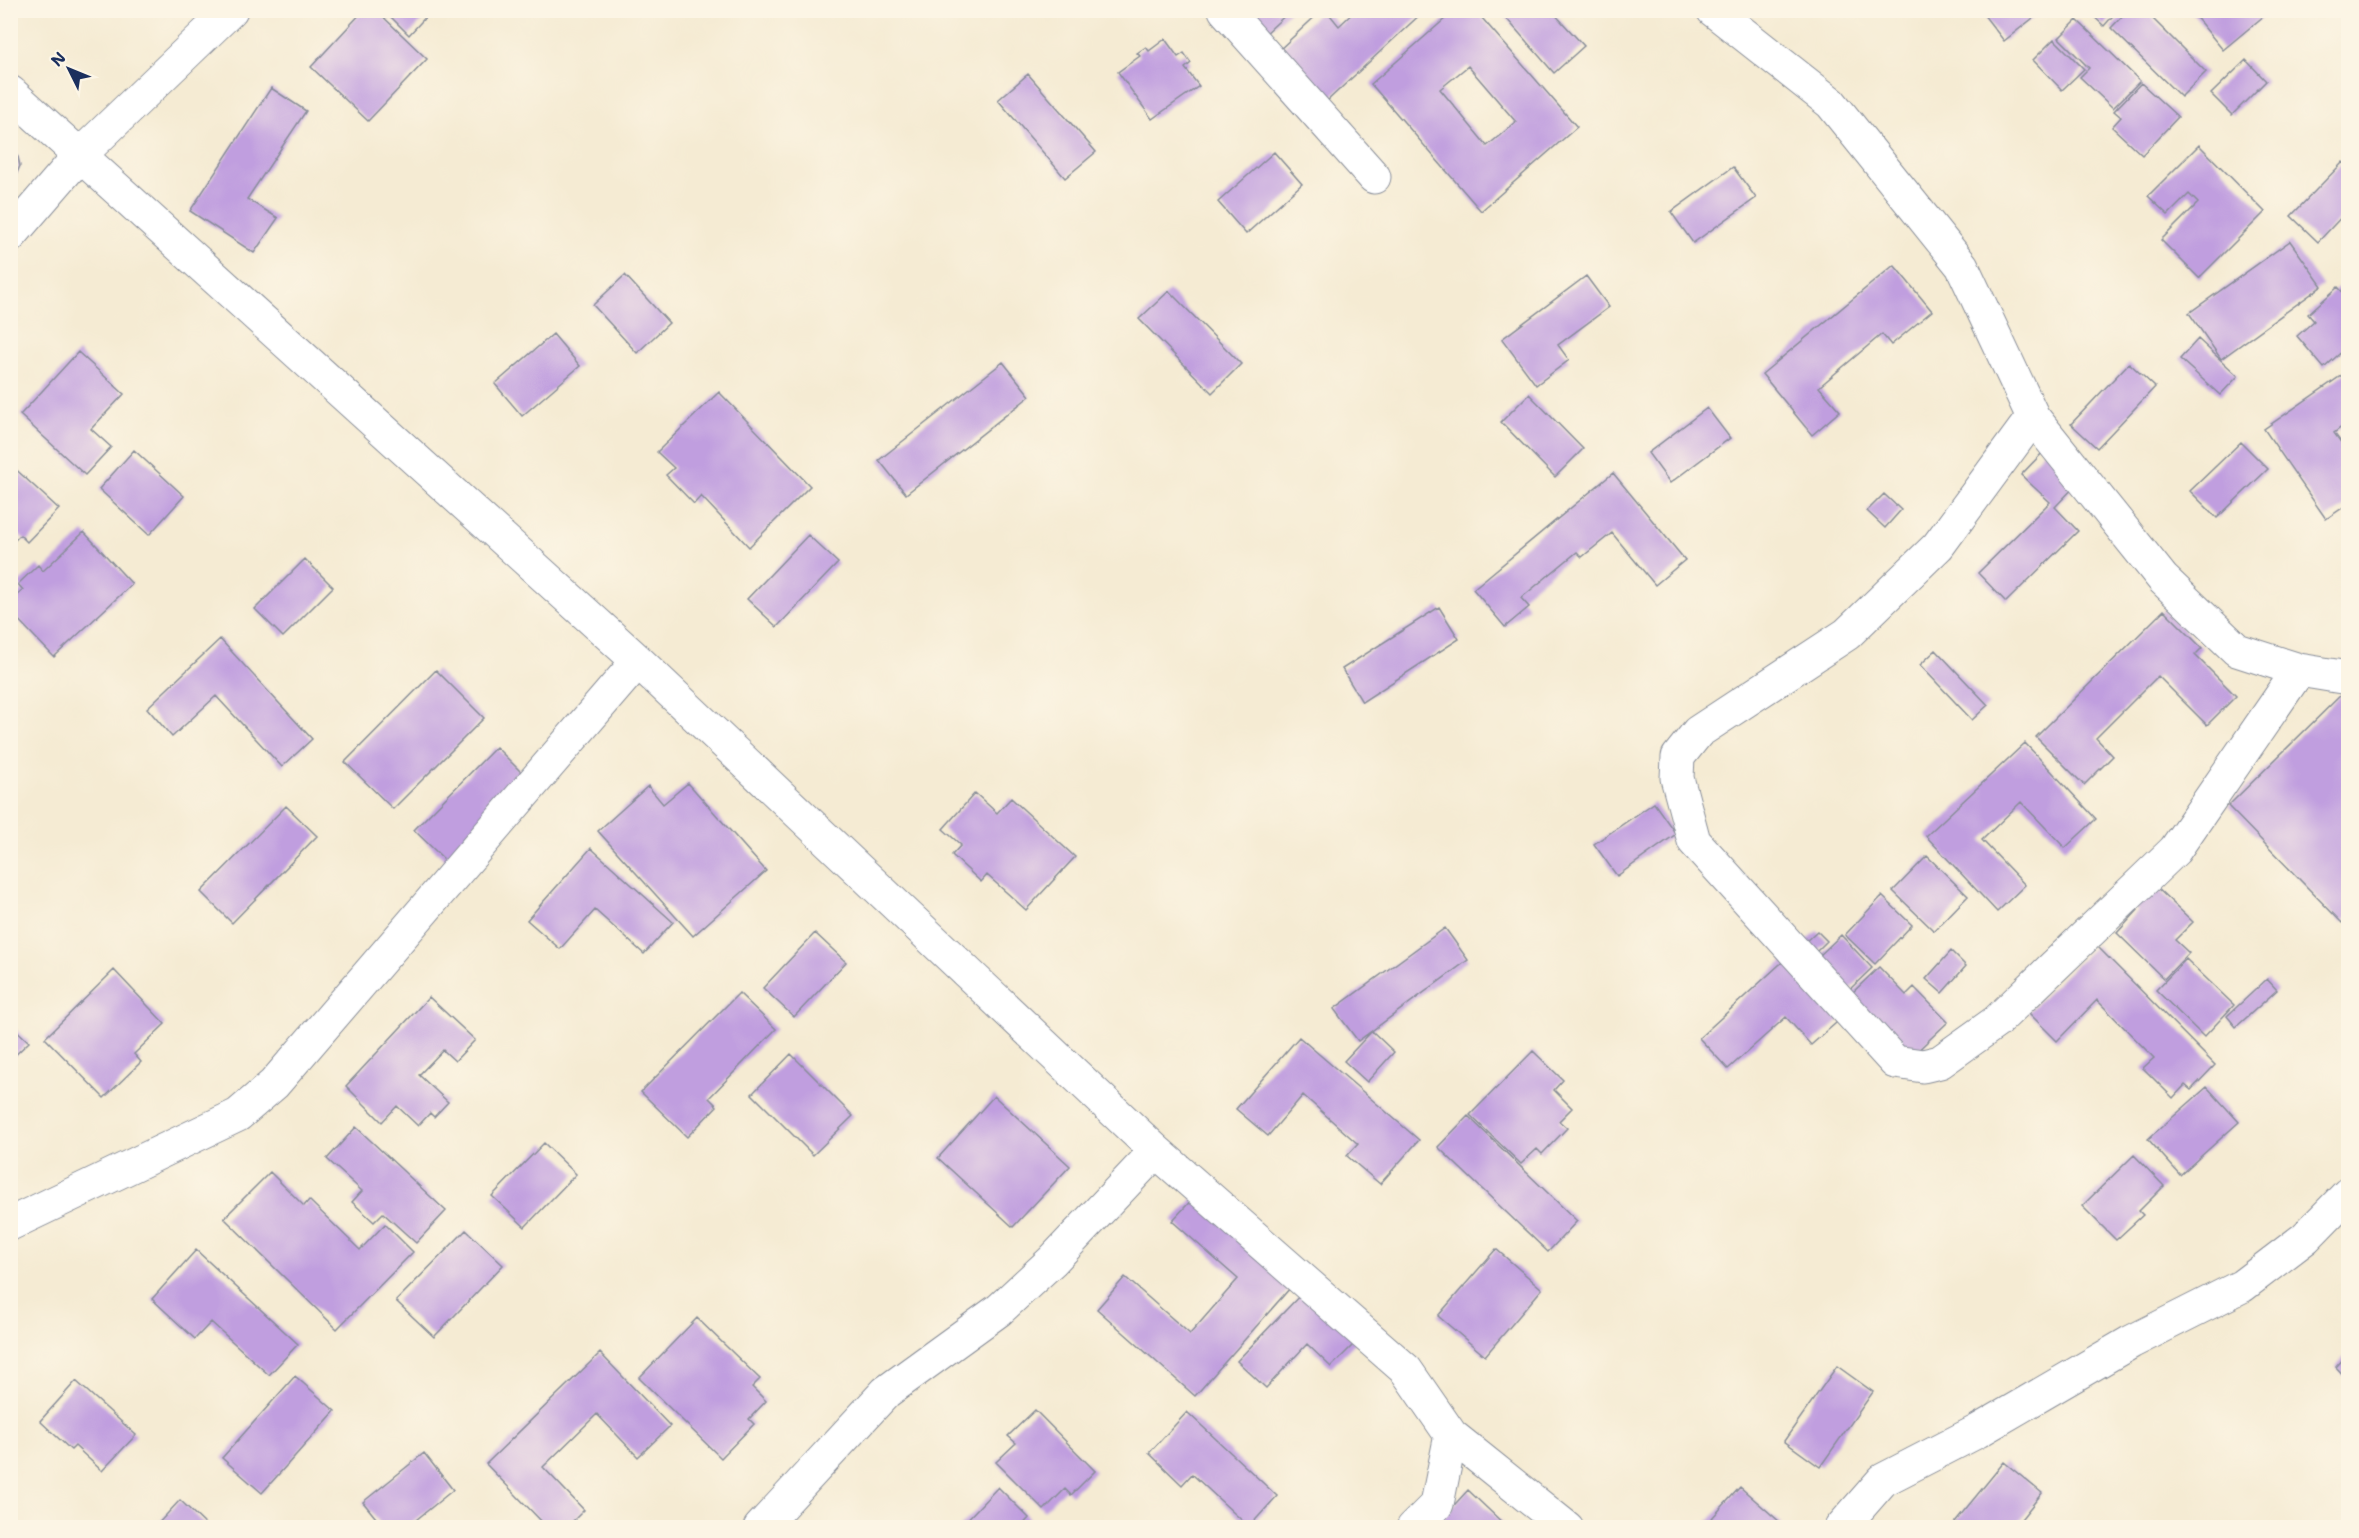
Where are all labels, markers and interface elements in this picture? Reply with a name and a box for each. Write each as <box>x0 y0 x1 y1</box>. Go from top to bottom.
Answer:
north arrow <box>39 39 99 99</box>
text: N <box>46 47 70 71</box>

